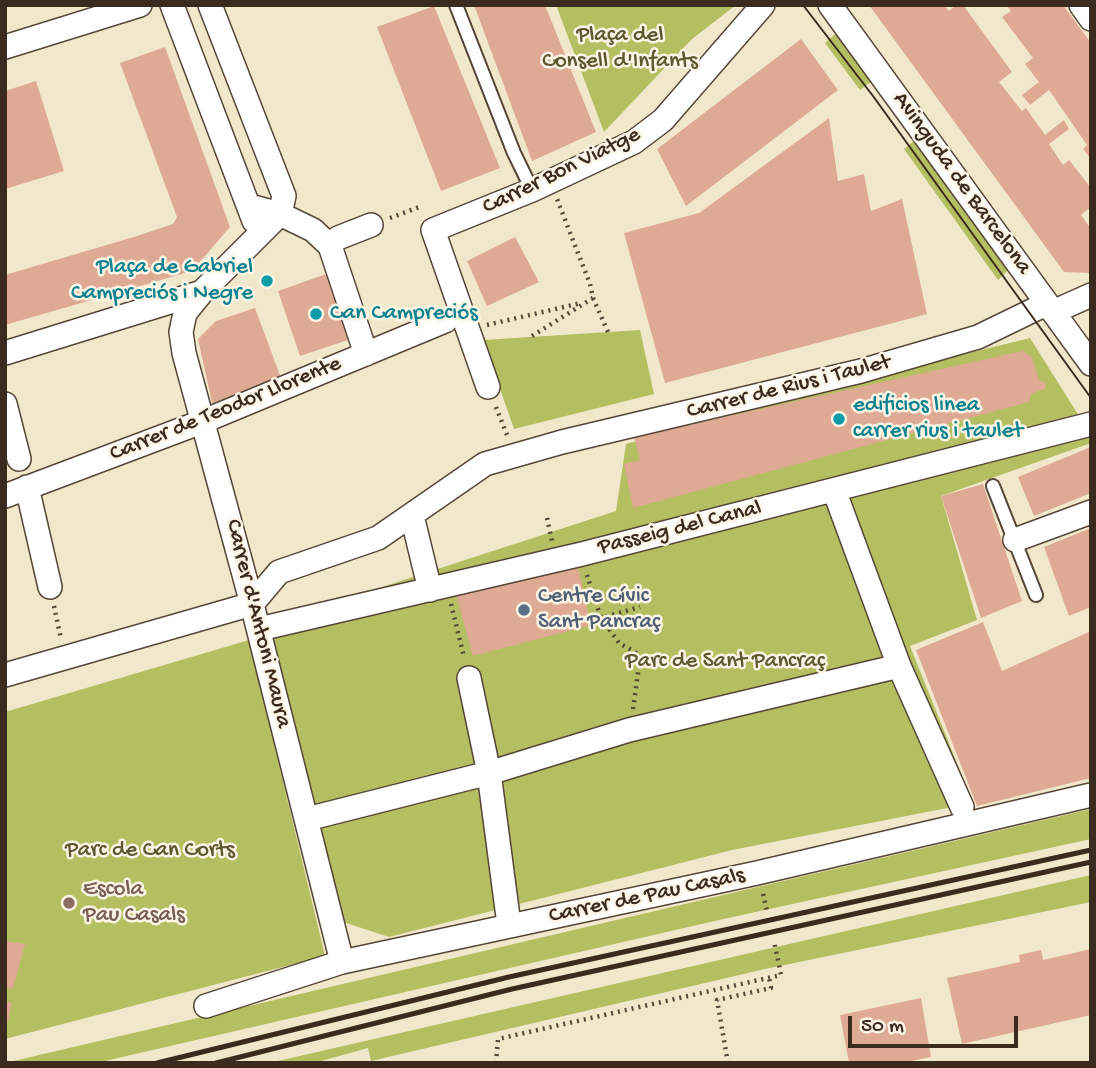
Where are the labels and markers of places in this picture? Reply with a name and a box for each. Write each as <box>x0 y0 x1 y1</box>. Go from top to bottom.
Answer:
place label: Plaça de Gabriel Campreciós i Negre <box>71 254 253 308</box>
marker: Plaça de Gabriel Campreciós i Negre <box>259 273 275 289</box>
place label: Can Campreciós <box>330 300 478 328</box>
marker: Can Campreciós <box>308 306 324 322</box>
place label: edificios linea carrer rius i taulet <box>853 392 1023 446</box>
marker: edificios linea carrer rius i taulet <box>831 411 847 427</box>
place label: Centre Cívic Sant Pancraç <box>538 583 660 637</box>
marker: Centre Cívic Sant Pancraç <box>516 602 532 618</box>
place label: Escola Pau Casals <box>83 876 185 930</box>
marker: Escola Pau Casals <box>61 895 77 911</box>

